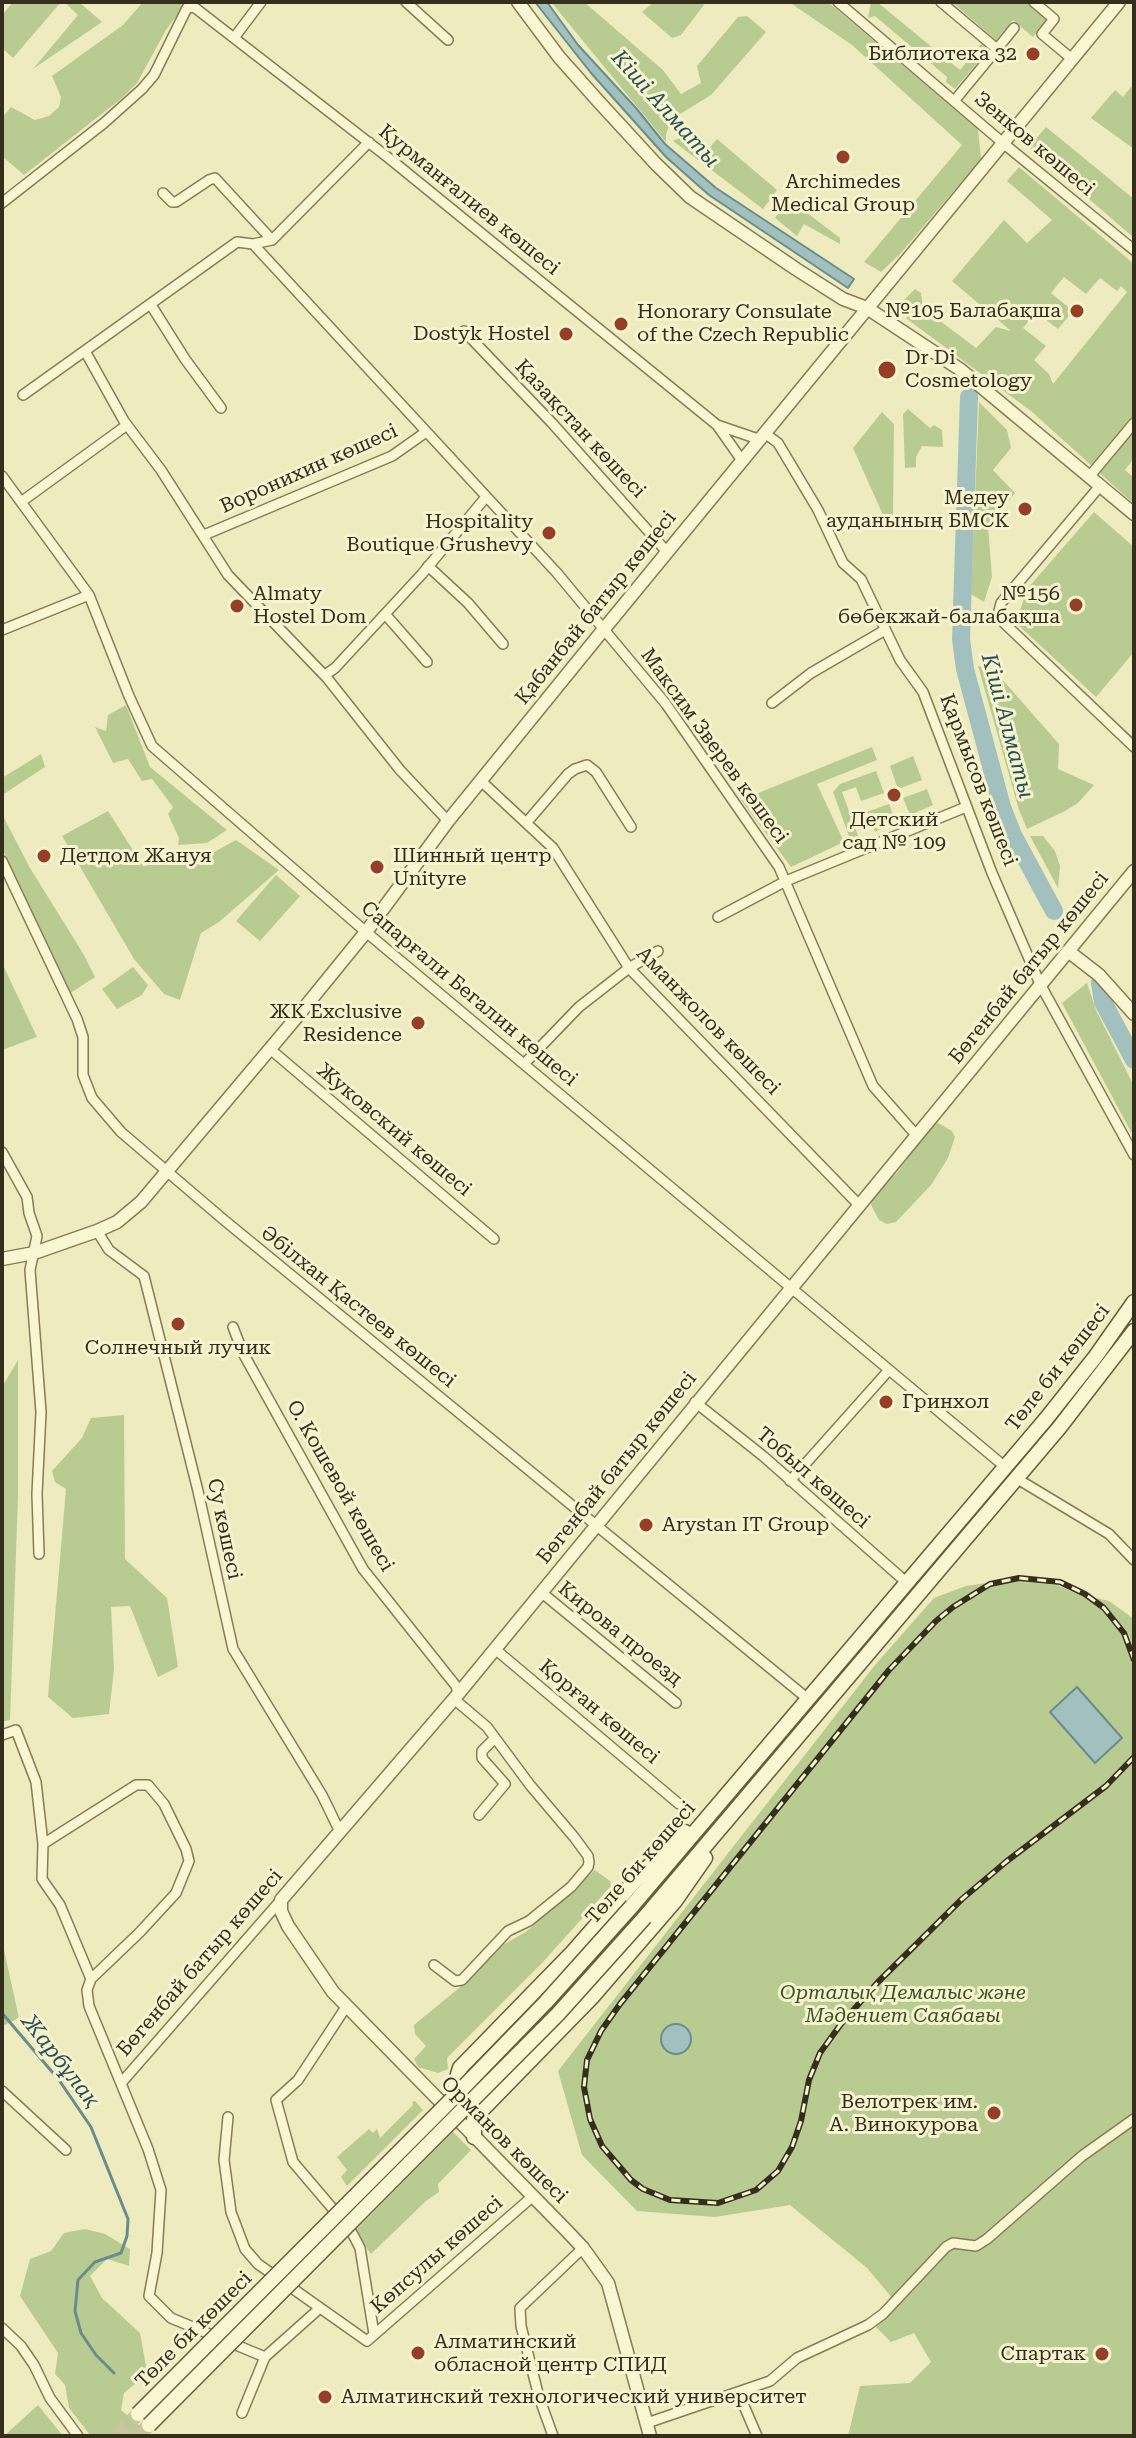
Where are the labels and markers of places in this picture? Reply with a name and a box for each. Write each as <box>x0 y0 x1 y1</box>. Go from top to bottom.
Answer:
place label: Библиотека 32 <box>868 42 1017 66</box>
marker: Библиотека 32 <box>1024 45 1042 63</box>
marker: Archimedes Medical Group <box>834 148 852 166</box>
place label: Archimedes Medical Group <box>771 170 915 217</box>
place label: №105 Балабақша <box>885 299 1061 323</box>
place label: Honorary Consulate of the Czech Republic <box>637 300 849 347</box>
marker: №105 Балабақша <box>1068 302 1086 320</box>
marker: Honorary Consulate of the Czech Republic <box>612 315 630 333</box>
place label: Dostyk Hostel <box>413 322 550 346</box>
marker: Dostyk Hostel <box>557 325 575 343</box>
place label: Dr Di Cosmetology <box>905 346 1032 393</box>
marker: Dr Di Cosmetology <box>876 359 898 381</box>
place label: Медеу ауданының БМСК <box>826 486 1009 533</box>
marker: Медеу ауданының БМСК <box>1016 500 1034 518</box>
place label: Hospitality Boutique Grushevy <box>346 510 533 557</box>
marker: Hospitality Boutique Grushevy <box>540 524 558 542</box>
place label: Almaty Hostel Dom <box>253 582 367 629</box>
place label: №156 бөбекжай-балабақша <box>838 582 1060 629</box>
marker: №156 бөбекжай-балабақша <box>1067 596 1085 614</box>
marker: Almaty Hostel Dom <box>228 597 246 615</box>
marker: Детский сад № 109 <box>885 786 903 804</box>
place label: Детский сад № 109 <box>842 808 946 855</box>
place label: Детдом Жануя <box>60 844 212 868</box>
place label: Шинный центр Unityre <box>393 844 551 891</box>
marker: Детдом Жануя <box>35 847 53 865</box>
marker: Шинный центр Unityre <box>368 858 386 876</box>
place label: ЖК Exclusive Residence <box>270 1000 402 1047</box>
marker: ЖК Exclusive Residence <box>409 1014 427 1032</box>
marker: Солнечный лучик <box>169 1315 187 1333</box>
place label: Солнечный лучик <box>85 1336 271 1360</box>
place label: Гринхол <box>902 1390 989 1414</box>
marker: Гринхол <box>877 1393 895 1411</box>
place label: Arystan IT Group <box>662 1513 829 1537</box>
marker: Arystan IT Group <box>637 1516 655 1534</box>
place label: Велотрек им. А. Винокурова <box>829 2090 978 2137</box>
marker: Велотрек им. А. Винокурова <box>985 2104 1003 2122</box>
place label: Алматинский обласной центр СПИД <box>434 2330 667 2377</box>
place label: Спартак <box>1000 2342 1086 2366</box>
marker: Алматинский обласной центр СПИД <box>409 2344 427 2362</box>
marker: Спартак <box>1093 2345 1111 2363</box>
place label: Алматинский технологический университет <box>341 2385 807 2409</box>
marker: Алматинский технологический университет <box>316 2388 334 2406</box>

